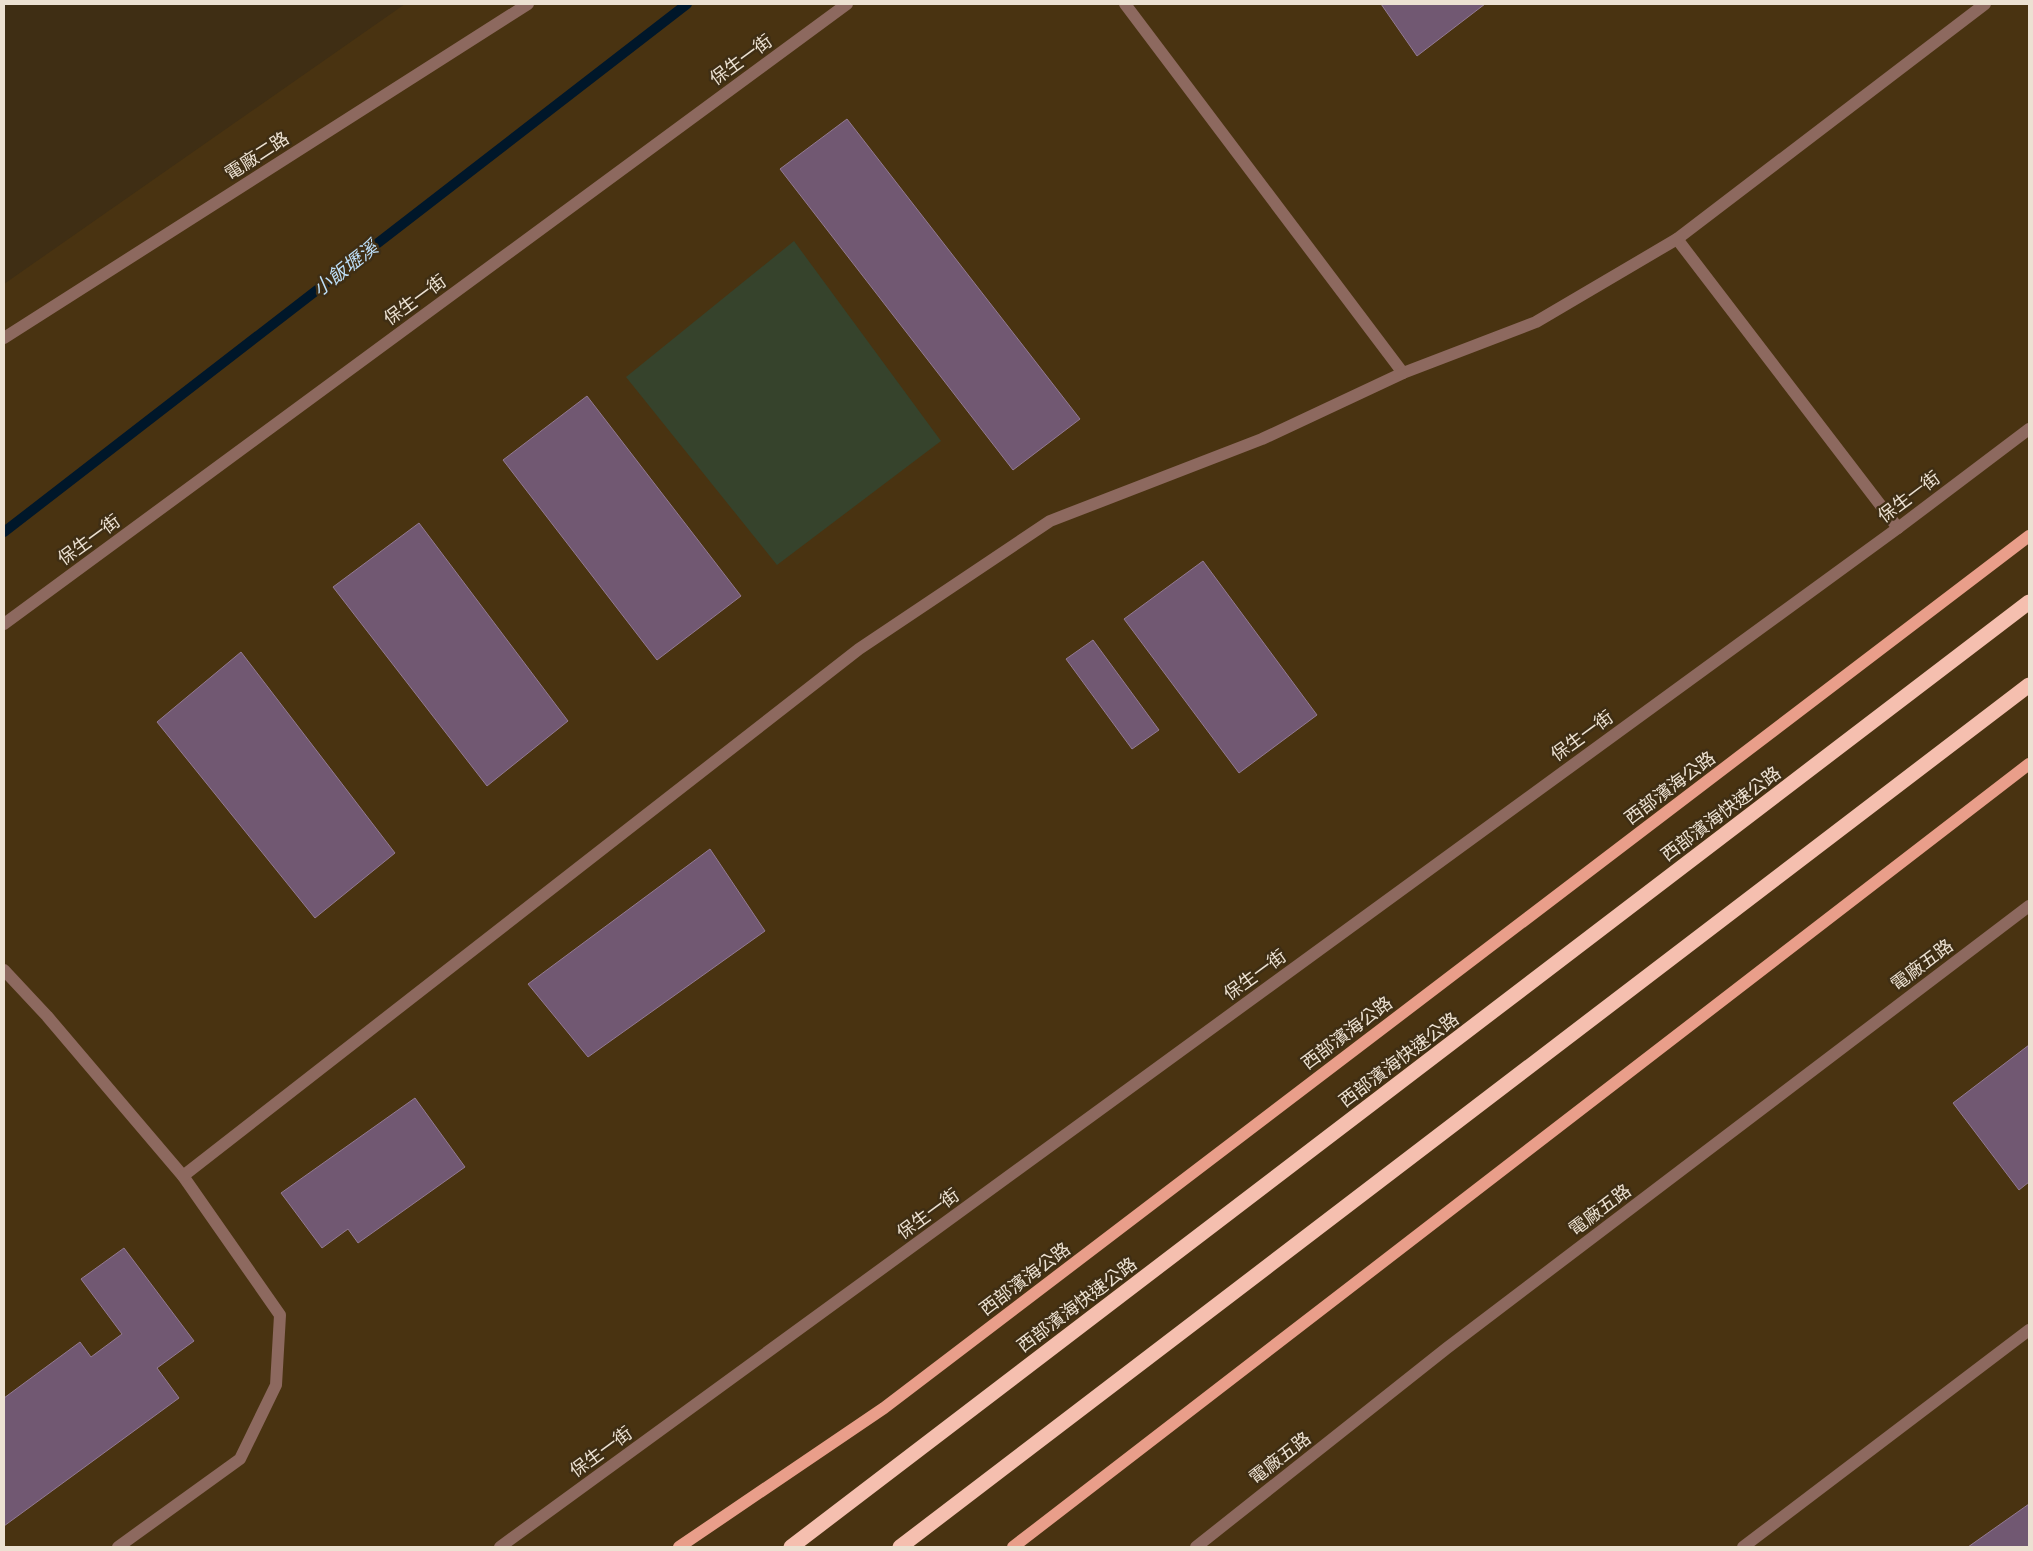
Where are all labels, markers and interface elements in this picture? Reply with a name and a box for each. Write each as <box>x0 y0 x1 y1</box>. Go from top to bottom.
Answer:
street label: 保生一街 <box>705 29 776 89</box>
street label: 電廠二路 <box>220 126 293 184</box>
water label: 小飯壢溪 <box>308 233 384 300</box>
street label: 保生一街 <box>379 269 450 329</box>
street label: 保生一街 <box>1873 466 1944 527</box>
street label: 保生一街 <box>53 509 124 569</box>
street label: 保生一街 <box>1546 705 1617 765</box>
street label: 西部濱海公路 <box>1620 746 1719 828</box>
street label: 西部濱海快速公路 <box>1656 761 1785 865</box>
street label: 電廠五路 <box>1886 934 1957 995</box>
street label: 保生一街 <box>1219 944 1290 1004</box>
street label: 西部濱海公路 <box>1297 991 1396 1073</box>
street label: 西部濱海快速公路 <box>1334 1007 1463 1111</box>
street label: 電廠五路 <box>1564 1179 1635 1240</box>
street label: 保生一街 <box>892 1183 963 1243</box>
street label: 西部濱海公路 <box>975 1237 1074 1319</box>
street label: 西部濱海快速公路 <box>1012 1252 1141 1356</box>
street label: 保生一街 <box>565 1421 636 1481</box>
street label: 電廠五路 <box>1244 1426 1315 1488</box>

